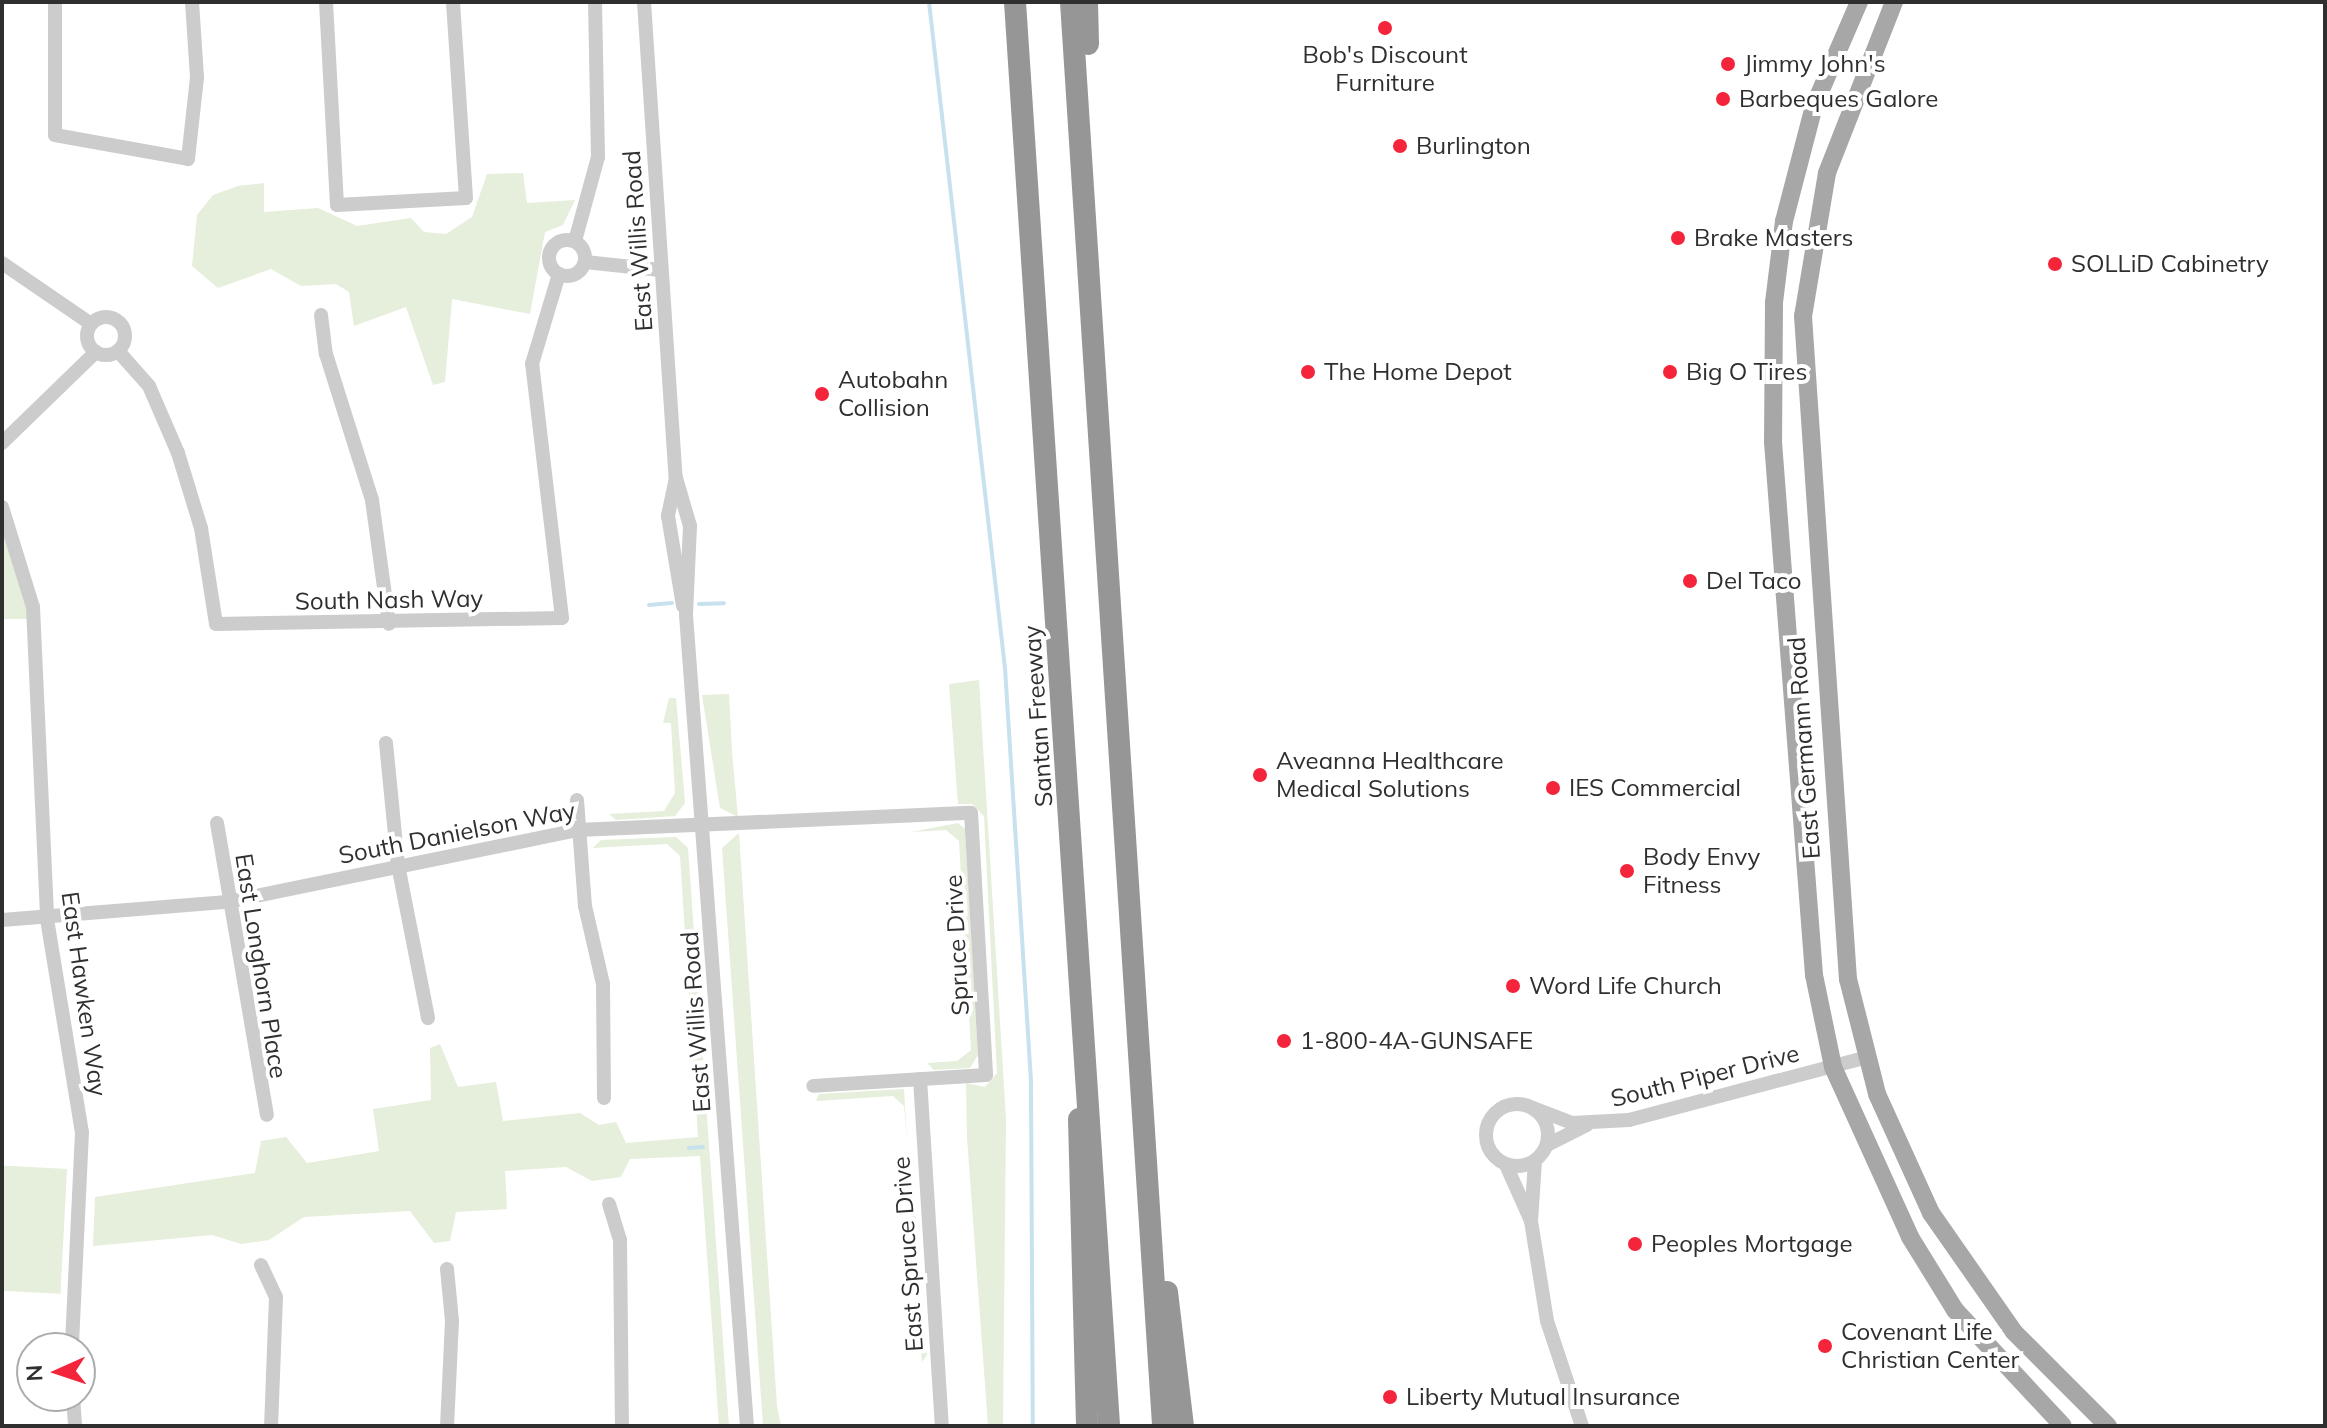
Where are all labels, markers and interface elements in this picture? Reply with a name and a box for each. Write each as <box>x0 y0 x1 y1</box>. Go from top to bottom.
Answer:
marker: Bob's Discount Furniture <box>1376 19 1394 37</box>
place label: Bob's Discount Furniture <box>1302 41 1468 97</box>
place label: Jimmy John's <box>1744 50 1886 78</box>
marker: Jimmy John's <box>1719 55 1737 73</box>
place label: Barbeques Galore <box>1739 85 1938 113</box>
marker: Barbeques Galore <box>1714 90 1732 108</box>
place label: Burlington <box>1416 132 1531 160</box>
marker: Burlington <box>1391 137 1409 155</box>
street label: East Willis Road <box>617 150 659 332</box>
place label: Brake Masters <box>1694 224 1853 252</box>
marker: Brake Masters <box>1669 229 1687 247</box>
place label: SOLLiD Cabinetry <box>2071 250 2269 278</box>
marker: SOLLiD Cabinetry <box>2046 255 2064 273</box>
place label: The Home Depot <box>1324 358 1512 386</box>
place label: Big O Tires <box>1686 358 1807 386</box>
marker: The Home Depot <box>1299 363 1317 381</box>
marker: Big O Tires <box>1661 363 1679 381</box>
place label: Autobahn Collision <box>838 366 948 422</box>
marker: Autobahn Collision <box>813 385 831 403</box>
place label: Del Taco <box>1706 567 1801 595</box>
marker: Del Taco <box>1681 572 1699 590</box>
street label: South Nash Way <box>295 584 483 616</box>
street label: Santan Freeway <box>1017 624 1059 808</box>
street label: East Germann Road <box>1782 636 1826 860</box>
place label: Aveanna Healthcare Medical Solutions <box>1276 747 1504 803</box>
marker: Aveanna Healthcare Medical Solutions <box>1251 766 1269 784</box>
place label: IES Commercial <box>1569 774 1741 802</box>
marker: IES Commercial <box>1544 779 1562 797</box>
street label: South Danielson Way <box>336 796 578 870</box>
place label: Body Envy Fitness <box>1643 843 1760 899</box>
street label: East Longhorn Place <box>229 852 293 1080</box>
marker: Body Envy Fitness <box>1618 862 1636 880</box>
street label: Spruce Drive <box>939 874 975 1016</box>
street label: East Hawken Way <box>55 890 113 1098</box>
street label: East Willis Road <box>675 931 717 1113</box>
place label: Word Life Church <box>1529 972 1722 1000</box>
marker: Word Life Church <box>1504 977 1522 995</box>
place label: 1-800-4A-GUNSAFE <box>1300 1027 1533 1055</box>
marker: 1-800-4A-GUNSAFE <box>1275 1032 1293 1050</box>
street label: South Piper Drive <box>1608 1039 1802 1113</box>
street label: East Spruce Drive <box>887 1155 929 1353</box>
place label: Peoples Mortgage <box>1651 1230 1853 1258</box>
marker: Peoples Mortgage <box>1626 1235 1644 1253</box>
place label: Covenant Life Christian Center <box>1841 1318 2019 1374</box>
north arrow <box>16 1332 96 1412</box>
marker: Covenant Life Christian Center <box>1816 1337 1834 1355</box>
text: N <box>20 1364 48 1382</box>
place label: Liberty Mutual Insurance <box>1406 1383 1680 1411</box>
marker: Liberty Mutual Insurance <box>1381 1388 1399 1406</box>

